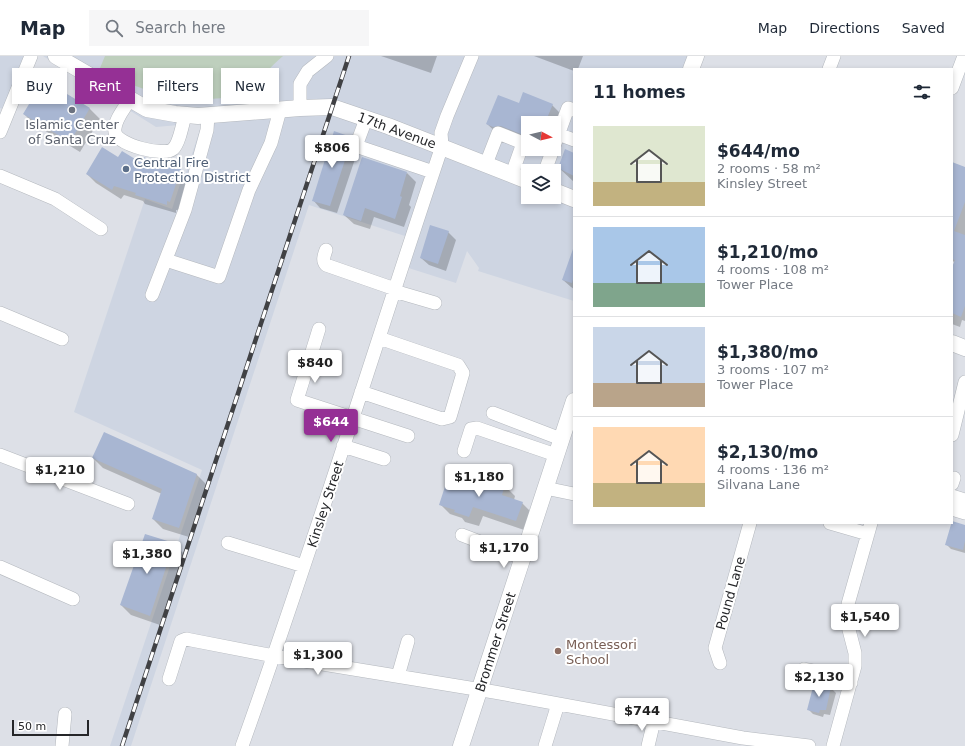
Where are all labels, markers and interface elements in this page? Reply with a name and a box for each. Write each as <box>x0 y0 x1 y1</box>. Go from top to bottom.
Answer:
search box <box>89 10 369 46</box>
text: Map <box>20 17 65 39</box>
icon: search <box>103 17 125 39</box>
text: Search here <box>135 19 225 37</box>
text: Map <box>758 20 787 36</box>
text: Directions <box>809 20 880 36</box>
text: Saved <box>902 20 945 36</box>
chip: Buy <box>12 68 67 104</box>
chip: Rent <box>75 68 135 104</box>
chip: Filters <box>143 68 213 104</box>
chip: New <box>221 68 279 104</box>
icon: filters <box>911 81 933 103</box>
text: 11 homes <box>593 82 686 102</box>
marker: Islamic Center of Santa Cruz <box>67 105 77 115</box>
street label: 17th Avenue <box>356 109 438 152</box>
north arrow <box>521 116 561 156</box>
map controls <box>521 116 561 204</box>
place label: Islamic Center of Santa Cruz <box>25 117 119 147</box>
pin: $806 <box>308 135 356 169</box>
text: $806 <box>314 140 350 155</box>
text: $644/mo <box>717 141 800 161</box>
icon: home <box>625 142 673 190</box>
place label: Central Fire Protection District <box>134 155 251 185</box>
text: 2 rooms · 58 m² <box>717 161 821 176</box>
marker: Central Fire Protection District <box>121 164 131 174</box>
button: layers <box>521 164 561 204</box>
text: Kinsley Street <box>717 176 807 191</box>
text: $1,210/mo <box>717 242 818 262</box>
icon: home <box>625 243 673 291</box>
text: 4 rooms · 108 m² <box>717 262 829 277</box>
text: Tower Place <box>717 277 793 292</box>
text: $1,380/mo <box>717 342 818 362</box>
icon: home <box>625 343 673 391</box>
pin: $840 <box>291 350 339 384</box>
text: $840 <box>297 355 333 370</box>
text: 3 rooms · 107 m² <box>717 362 829 377</box>
text: Tower Place <box>717 377 793 392</box>
pin: $644 <box>307 409 355 443</box>
text: $644 <box>313 414 349 429</box>
text: $2,130/mo <box>717 442 818 462</box>
icon: home <box>625 443 673 491</box>
pin: $1,210 <box>27 457 93 491</box>
street label: Kinsley Street <box>304 459 347 549</box>
text: $1,210 <box>35 462 85 477</box>
text: 4 rooms · 136 m² <box>717 462 829 477</box>
pin: $1,180 <box>446 464 512 498</box>
text: $1,180 <box>454 469 504 484</box>
text: Silvana Lane <box>717 477 800 492</box>
pin: $1,170 <box>471 535 537 569</box>
text: $1,170 <box>479 540 529 555</box>
pin: $1,380 <box>114 541 180 575</box>
text: $1,380 <box>122 546 172 561</box>
street label: Pound Lane <box>713 555 748 632</box>
street label: Brommer Street <box>472 590 519 694</box>
pin: $1,540 <box>832 604 898 638</box>
text: $1,540 <box>840 609 890 624</box>
place label: Montessori School <box>566 637 637 667</box>
pin: $1,300 <box>285 642 351 676</box>
marker: Montessori School <box>553 646 563 656</box>
text: $1,300 <box>293 647 343 662</box>
pin: $2,130 <box>786 664 852 698</box>
text: $2,130 <box>794 669 844 684</box>
pin: $744 <box>618 698 666 732</box>
text: $744 <box>624 703 660 718</box>
scale bar <box>12 718 89 737</box>
text: 50 m <box>18 720 46 733</box>

